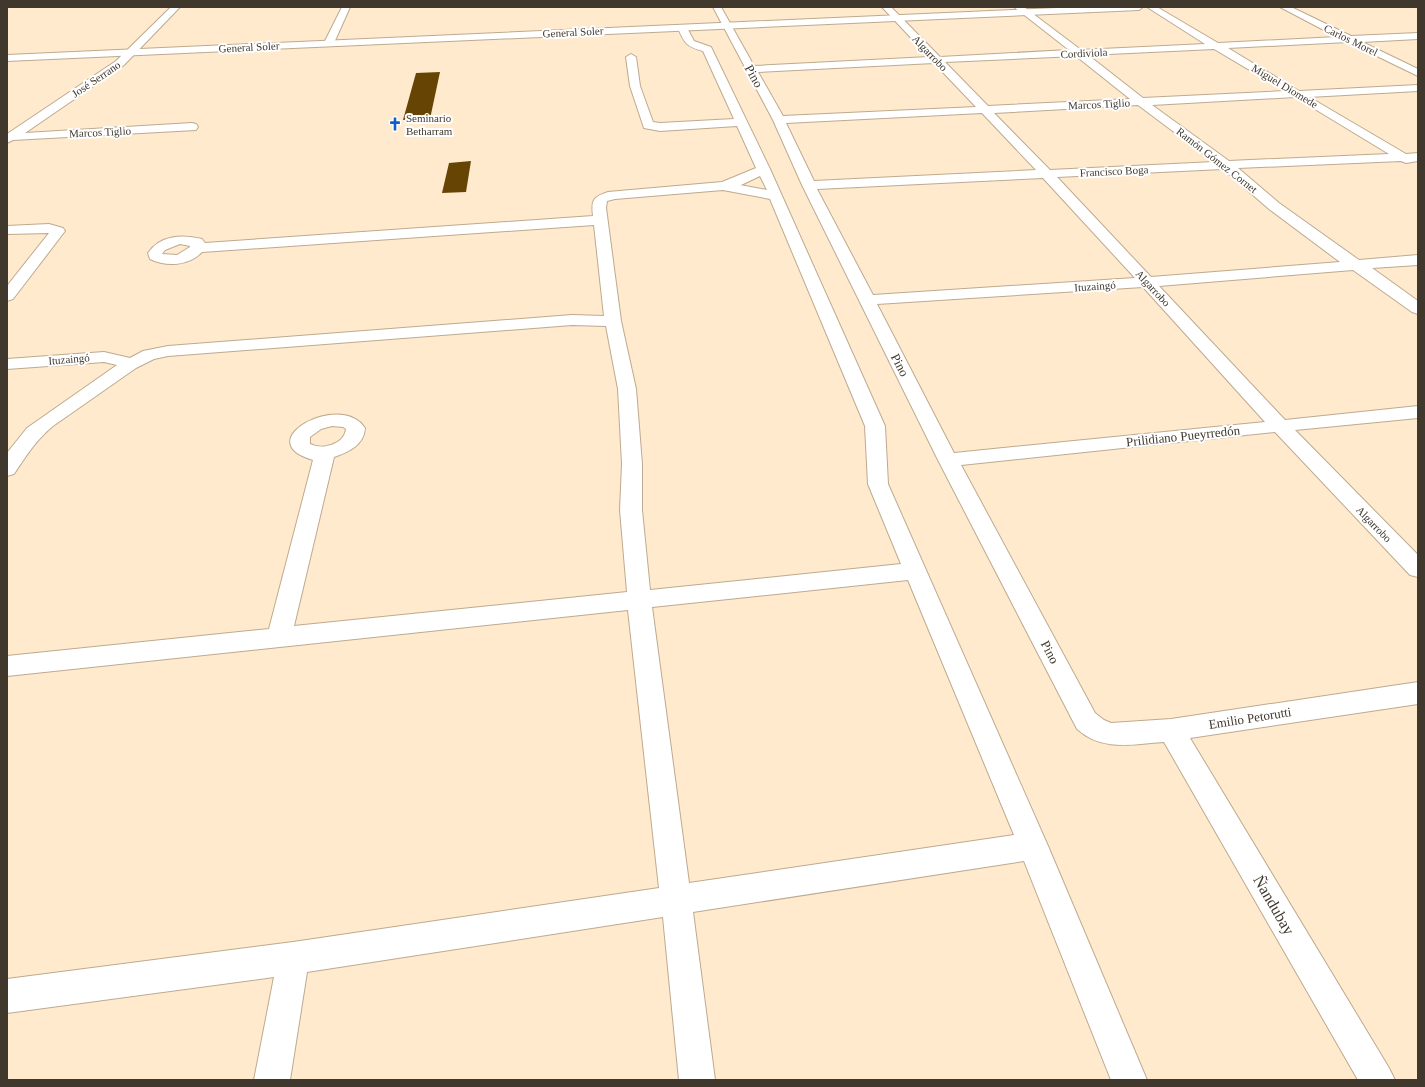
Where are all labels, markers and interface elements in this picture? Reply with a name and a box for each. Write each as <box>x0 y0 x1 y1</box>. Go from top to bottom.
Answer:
street label: Carlos Morel <box>1322 22 1380 58</box>
street label: General Soler <box>542 24 604 40</box>
street label: Algarrobo <box>910 33 950 74</box>
street label: General Soler <box>218 39 280 55</box>
street label: Cordiviola <box>1060 46 1108 60</box>
street label: José Serrano <box>69 58 123 100</box>
street label: Pino <box>742 62 766 90</box>
street label: Miguel Diomede <box>1250 62 1320 110</box>
street label: Marcos Tiglio <box>1068 96 1131 112</box>
place label: Seminario Betharram <box>406 112 453 137</box>
church icon: Seminario Betharram <box>387 116 403 132</box>
street label: Marcos Tiglio <box>69 124 132 140</box>
street label: Ramón Gómez Cornet <box>1174 125 1260 195</box>
street label: Francisco Boga <box>1079 163 1149 179</box>
street label: Algarrobo <box>1133 267 1173 309</box>
street label: Ituzaingó <box>1074 279 1117 293</box>
street label: Ituzaingó <box>48 351 91 367</box>
street label: Pino <box>888 351 912 379</box>
street label: Prilidiano Pueyrredón <box>1125 423 1241 449</box>
street label: Algarrobo <box>1354 504 1394 545</box>
street label: Pino <box>1038 638 1062 666</box>
street label: Emilio Petorutti <box>1208 704 1293 732</box>
street label: Ñandubay <box>1249 872 1298 938</box>

